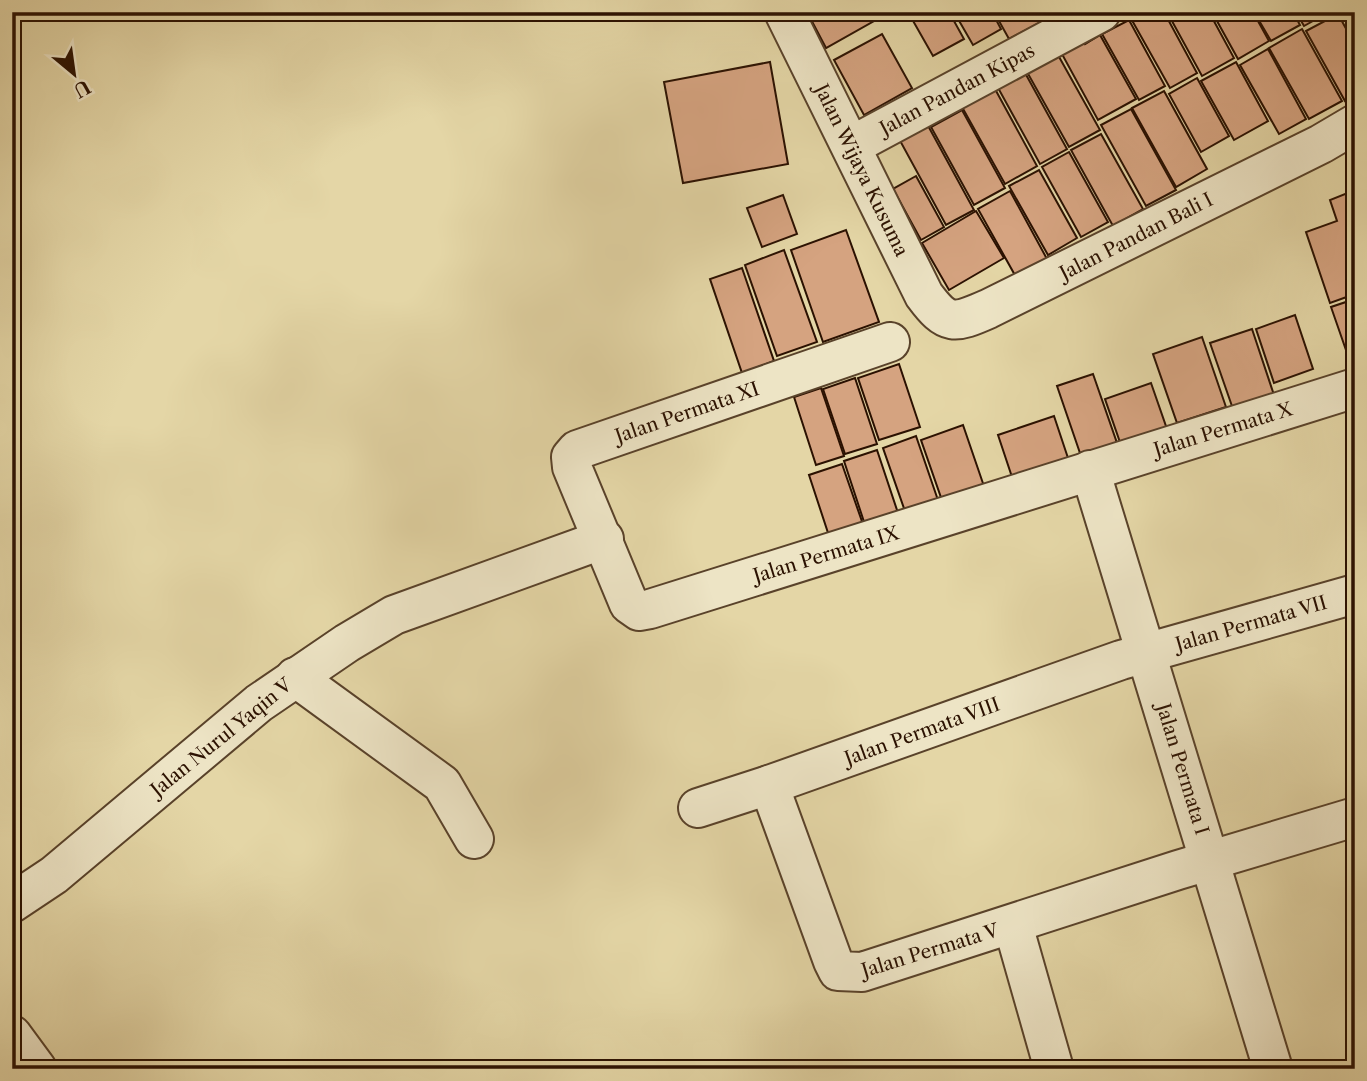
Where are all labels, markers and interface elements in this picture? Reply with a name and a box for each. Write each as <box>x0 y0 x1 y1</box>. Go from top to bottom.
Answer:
north arrow <box>38 38 108 108</box>
street label: Jalan Pandan Kipas <box>873 39 1039 141</box>
text: U <box>69 75 94 103</box>
street label: Jalan Wijaya Kusuma <box>808 78 913 260</box>
street label: Jalan Pandan Bali I <box>1053 188 1217 286</box>
street label: Jalan Permata XI <box>609 377 762 449</box>
street label: Jalan Permata X <box>1148 397 1296 462</box>
street label: Jalan Permata IX <box>748 521 903 588</box>
street label: Jalan Permata VII <box>1170 591 1329 657</box>
street label: Jalan Nurul Yaqin V <box>144 673 297 803</box>
street label: Jalan Permata VIII <box>839 693 1003 771</box>
street label: Jalan Permata I <box>1151 698 1213 838</box>
street label: Jalan Permata V <box>856 918 1003 983</box>

